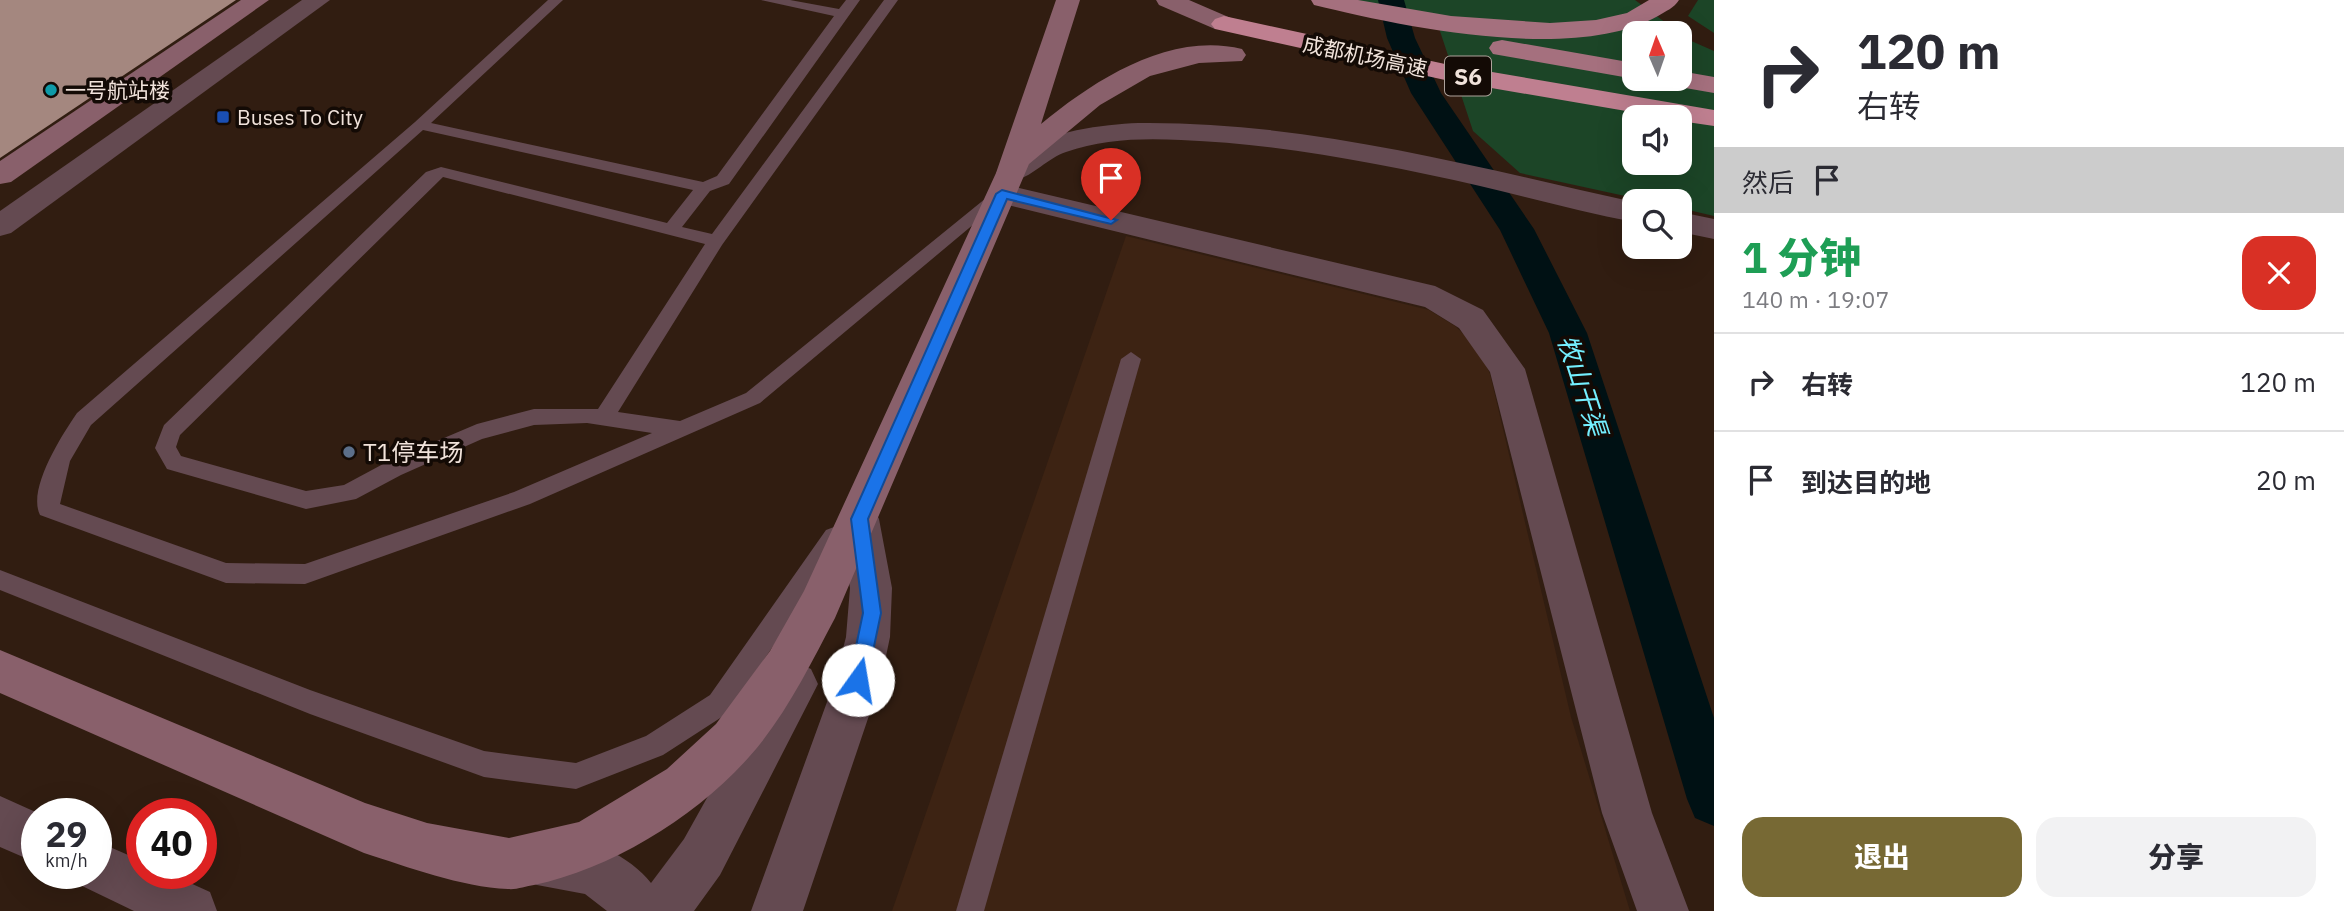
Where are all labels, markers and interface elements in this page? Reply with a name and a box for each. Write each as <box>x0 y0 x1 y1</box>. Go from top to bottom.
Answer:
text: 120 m <box>1857 19 2001 82</box>
north arrow <box>1622 21 1692 91</box>
map controls <box>1622 21 1692 259</box>
icon: right <box>1742 28 1833 119</box>
street label: 成都机场高速 <box>1300 29 1430 83</box>
road number: S6 <box>1445 57 1491 96</box>
place label: 一号航站楼 <box>65 76 170 104</box>
marker: 一号航站楼 <box>43 82 59 98</box>
text: 右转 <box>1857 85 1921 127</box>
place label: Buses To City <box>237 103 364 131</box>
button: sound <box>1622 105 1692 175</box>
marker: Buses To City <box>215 109 231 125</box>
pin <box>1081 148 1141 220</box>
icon: arrive <box>1092 159 1130 197</box>
icon: arrive <box>1808 161 1846 199</box>
text: 然后 <box>1742 165 1794 199</box>
button: search <box>1622 189 1692 259</box>
text: 1 分钟 <box>1742 230 1861 285</box>
button: close <box>2242 236 2316 310</box>
text: 140 m · 19:07 <box>1742 284 1889 314</box>
water label: 牧山干渠 <box>1551 330 1616 444</box>
icon: right <box>1742 363 1780 401</box>
text: 120 m <box>2240 365 2316 399</box>
text: 右转 <box>1801 367 1853 401</box>
place label: T1停车场 <box>363 436 463 468</box>
marker: T1停车场 <box>341 444 357 460</box>
icon: arrive <box>1742 461 1780 499</box>
text: 20 m <box>2256 463 2316 497</box>
text: 到达目的地 <box>1801 465 1931 499</box>
position arrow <box>821 643 895 717</box>
speed limit sign: 40 <box>126 798 217 889</box>
text: 29 <box>45 811 88 857</box>
button: 退出 <box>1742 817 2022 897</box>
button: 分享 <box>2036 817 2316 897</box>
text: km/h <box>45 849 88 872</box>

